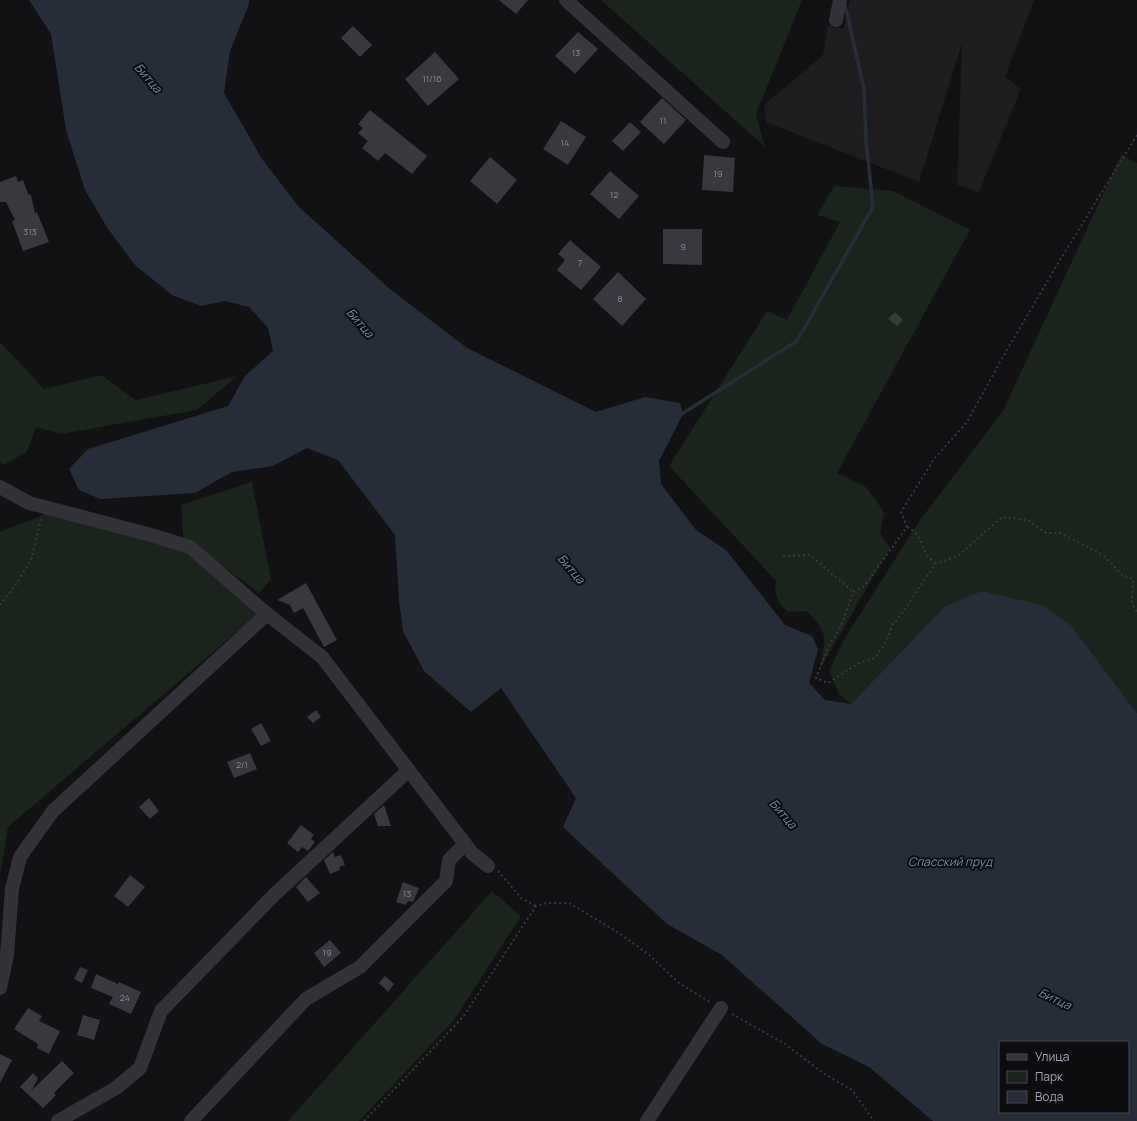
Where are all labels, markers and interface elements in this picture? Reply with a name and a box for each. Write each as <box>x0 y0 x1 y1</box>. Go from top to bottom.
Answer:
house number: 13 <box>572 46 580 59</box>
water label: Битца <box>131 59 167 97</box>
house number: 11/16 <box>422 72 442 85</box>
house number: 11 <box>659 114 667 127</box>
house number: 14 <box>561 136 569 149</box>
house number: 19 <box>713 167 723 180</box>
house number: 12 <box>610 188 618 201</box>
house number: 313 <box>23 225 37 238</box>
house number: 9 <box>680 240 686 253</box>
house number: 7 <box>578 256 583 269</box>
house number: 8 <box>617 292 623 305</box>
water label: Битца <box>343 304 379 342</box>
water label: Битца <box>554 550 590 588</box>
house number: 2/1 <box>236 758 248 771</box>
water label: Битца <box>766 795 802 833</box>
water label: Спасский пруд <box>908 853 993 870</box>
house number: 13 <box>403 887 411 900</box>
house number: 19 <box>322 946 332 959</box>
water label: Битца <box>1036 984 1076 1014</box>
house number: 24 <box>120 991 130 1004</box>
legend <box>999 1041 1129 1113</box>
text: Улица <box>1035 1048 1069 1065</box>
text: Парк <box>1035 1068 1064 1085</box>
text: Вода <box>1035 1088 1063 1105</box>

